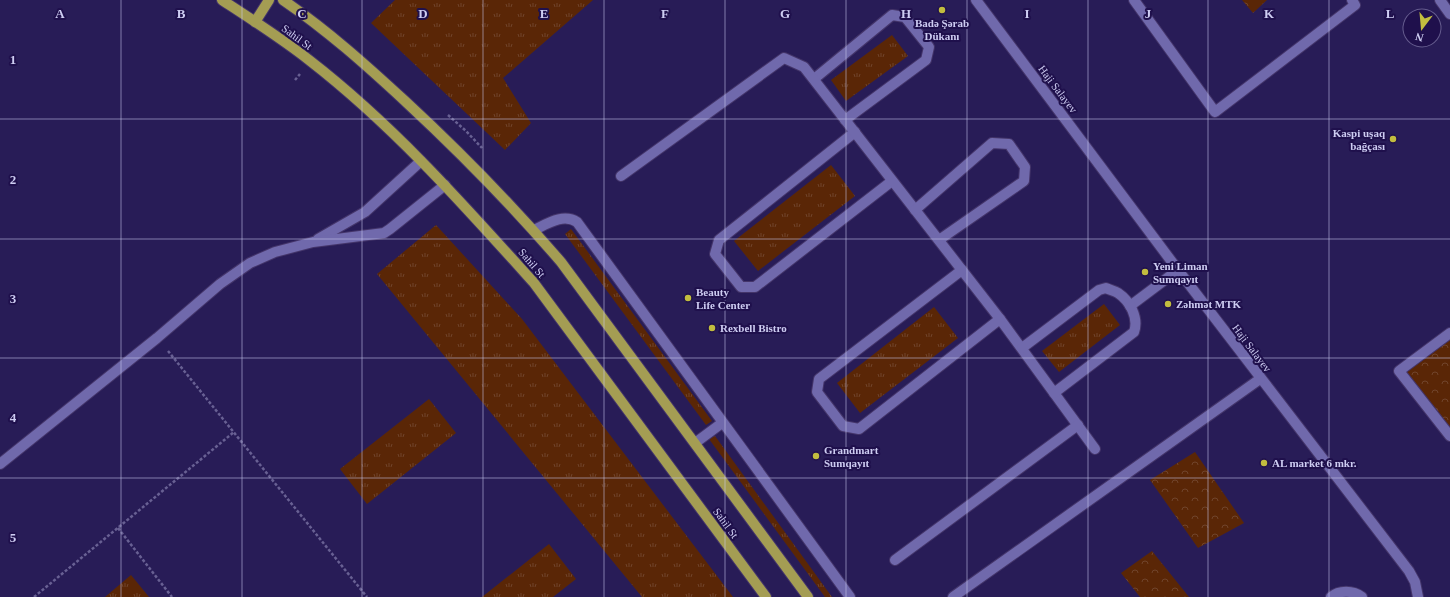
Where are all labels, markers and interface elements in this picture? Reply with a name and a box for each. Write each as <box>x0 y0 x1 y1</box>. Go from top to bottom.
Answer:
marker: Badә Şәrab Dükanı <box>937 5 947 15</box>
text: A <box>55 6 65 21</box>
text: B <box>177 6 186 21</box>
text: C <box>297 6 307 21</box>
text: D <box>418 6 428 21</box>
text: E <box>540 6 548 21</box>
text: F <box>661 6 669 21</box>
text: G <box>780 6 790 21</box>
text: H <box>901 6 911 21</box>
text: I <box>1024 6 1030 21</box>
text: J <box>1145 6 1152 21</box>
text: K <box>1264 6 1275 21</box>
text: L <box>1386 6 1395 21</box>
north arrow <box>1402 8 1442 48</box>
place label: Badә Şәrab Dükanı <box>915 17 969 42</box>
street label: Sahil St <box>279 22 315 52</box>
text: N <box>1414 31 1425 44</box>
text: 1 <box>10 52 16 67</box>
street label: Haji Salayev <box>1036 63 1080 116</box>
place label: Kaspi uşaq bağçası <box>1333 127 1386 152</box>
marker: Kaspi uşaq bağçası <box>1388 134 1398 144</box>
text: 2 <box>10 172 16 187</box>
street label: Sahil St <box>516 246 548 280</box>
place label: Yeni Liman Sumqayıt <box>1153 260 1208 285</box>
marker: Yeni Liman Sumqayıt <box>1140 267 1150 277</box>
place label: Beauty Life Center <box>696 286 750 311</box>
text: 3 <box>10 291 17 306</box>
marker: Beauty Life Center <box>683 293 693 303</box>
place label: Zəhmət MTK <box>1176 298 1242 310</box>
marker: Zəhmət MTK <box>1163 299 1173 309</box>
place label: Rexbell Bistro <box>720 322 787 334</box>
street label: Haji Salayev <box>1230 322 1274 375</box>
marker: Rexbell Bistro <box>707 323 717 333</box>
text: 4 <box>10 410 17 425</box>
place label: Grandmart Sumqayıt <box>824 444 879 469</box>
marker: Grandmart Sumqayıt <box>811 451 821 461</box>
place label: AL market 6 mkr. <box>1272 457 1357 469</box>
marker: AL market 6 mkr. <box>1259 458 1269 468</box>
street label: Sahil St <box>711 505 741 541</box>
text: 5 <box>10 530 17 545</box>

